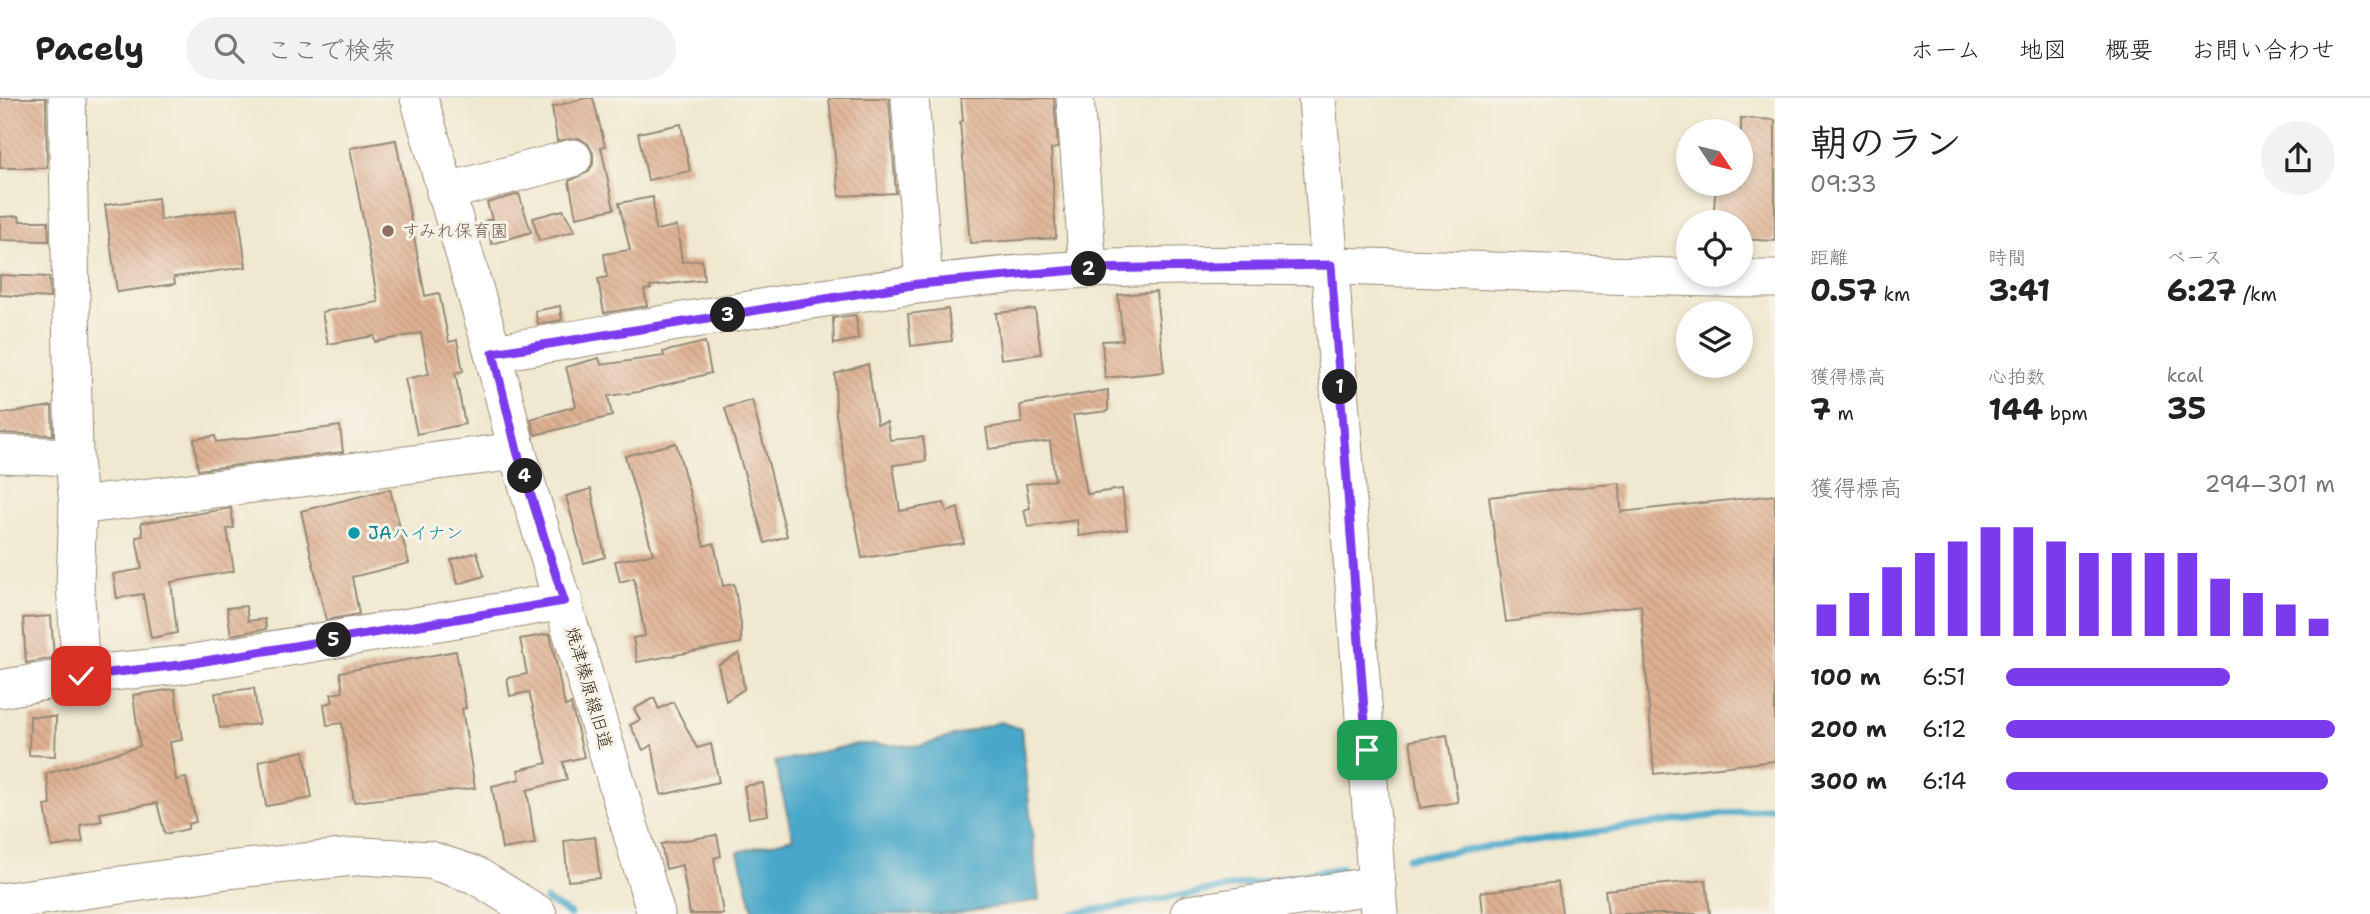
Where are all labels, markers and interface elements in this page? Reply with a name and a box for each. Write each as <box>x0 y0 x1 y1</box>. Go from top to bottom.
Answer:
search box <box>186 17 676 80</box>
text: Pacely <box>35 26 144 71</box>
icon: search <box>210 29 248 67</box>
text: ここで検索 <box>266 32 396 67</box>
text: ホーム <box>1910 34 1981 66</box>
text: 地図 <box>2019 34 2067 66</box>
text: 概要 <box>2105 34 2153 66</box>
text: お問い合わせ <box>2191 34 2335 66</box>
text: 朝のラン <box>1810 117 1962 168</box>
north arrow <box>1676 119 1754 196</box>
map controls <box>1676 119 1753 378</box>
button: share <box>2261 121 2335 195</box>
text: 09:33 <box>1810 169 1877 199</box>
button: locate <box>1676 210 1753 287</box>
place label: すみれ保育園 <box>402 219 509 243</box>
marker: すみれ保育園 <box>380 223 396 239</box>
text: 距離 <box>1810 245 1848 270</box>
text: 時間 <box>1988 245 2026 270</box>
text: ペース <box>2167 245 2223 270</box>
pin: 2 <box>1072 252 1106 286</box>
text: 2 <box>1082 256 1095 281</box>
text: 0.57 <box>1810 270 1877 311</box>
text: 3:41 <box>1988 270 2050 311</box>
text: 6:27 <box>2167 270 2237 311</box>
text: km <box>1877 282 1910 307</box>
text: /km <box>2237 282 2277 307</box>
pin: 3 <box>710 298 746 332</box>
button: layers <box>1676 301 1753 378</box>
text: 3 <box>721 302 734 327</box>
text: kcal <box>2167 363 2204 388</box>
text: 獲得標高 <box>1810 364 1886 389</box>
text: 心拍数 <box>1988 364 2045 389</box>
pin: 1 <box>1322 370 1358 404</box>
text: 1 <box>1335 374 1344 399</box>
text: 35 <box>2167 388 2206 429</box>
text: 7 <box>1810 389 1831 430</box>
text: 144 <box>1988 389 2043 430</box>
text: m <box>1831 401 1854 426</box>
text: bpm <box>2043 401 2088 426</box>
pin: 4 <box>508 458 542 494</box>
text: 4 <box>518 463 531 488</box>
text: 294–301 m <box>2204 469 2335 499</box>
text: 獲得標高 <box>1810 473 1902 503</box>
place label: JAハイナン <box>368 521 463 545</box>
marker: JAハイナン <box>346 525 362 541</box>
pin: 5 <box>316 622 352 658</box>
street label: 焼津榛原線旧道 <box>560 624 618 752</box>
text: 5 <box>328 627 339 652</box>
pin <box>51 646 111 706</box>
icon: check <box>62 657 100 695</box>
text: 100 m <box>1810 662 1881 692</box>
text: 6:51 <box>1922 662 1966 692</box>
text: 200 m <box>1810 714 1887 744</box>
text: 6:12 <box>1922 714 1967 744</box>
pin <box>1337 720 1397 780</box>
icon: arrive <box>1348 731 1386 769</box>
text: 300 m <box>1810 766 1887 796</box>
text: 6:14 <box>1922 766 1967 796</box>

